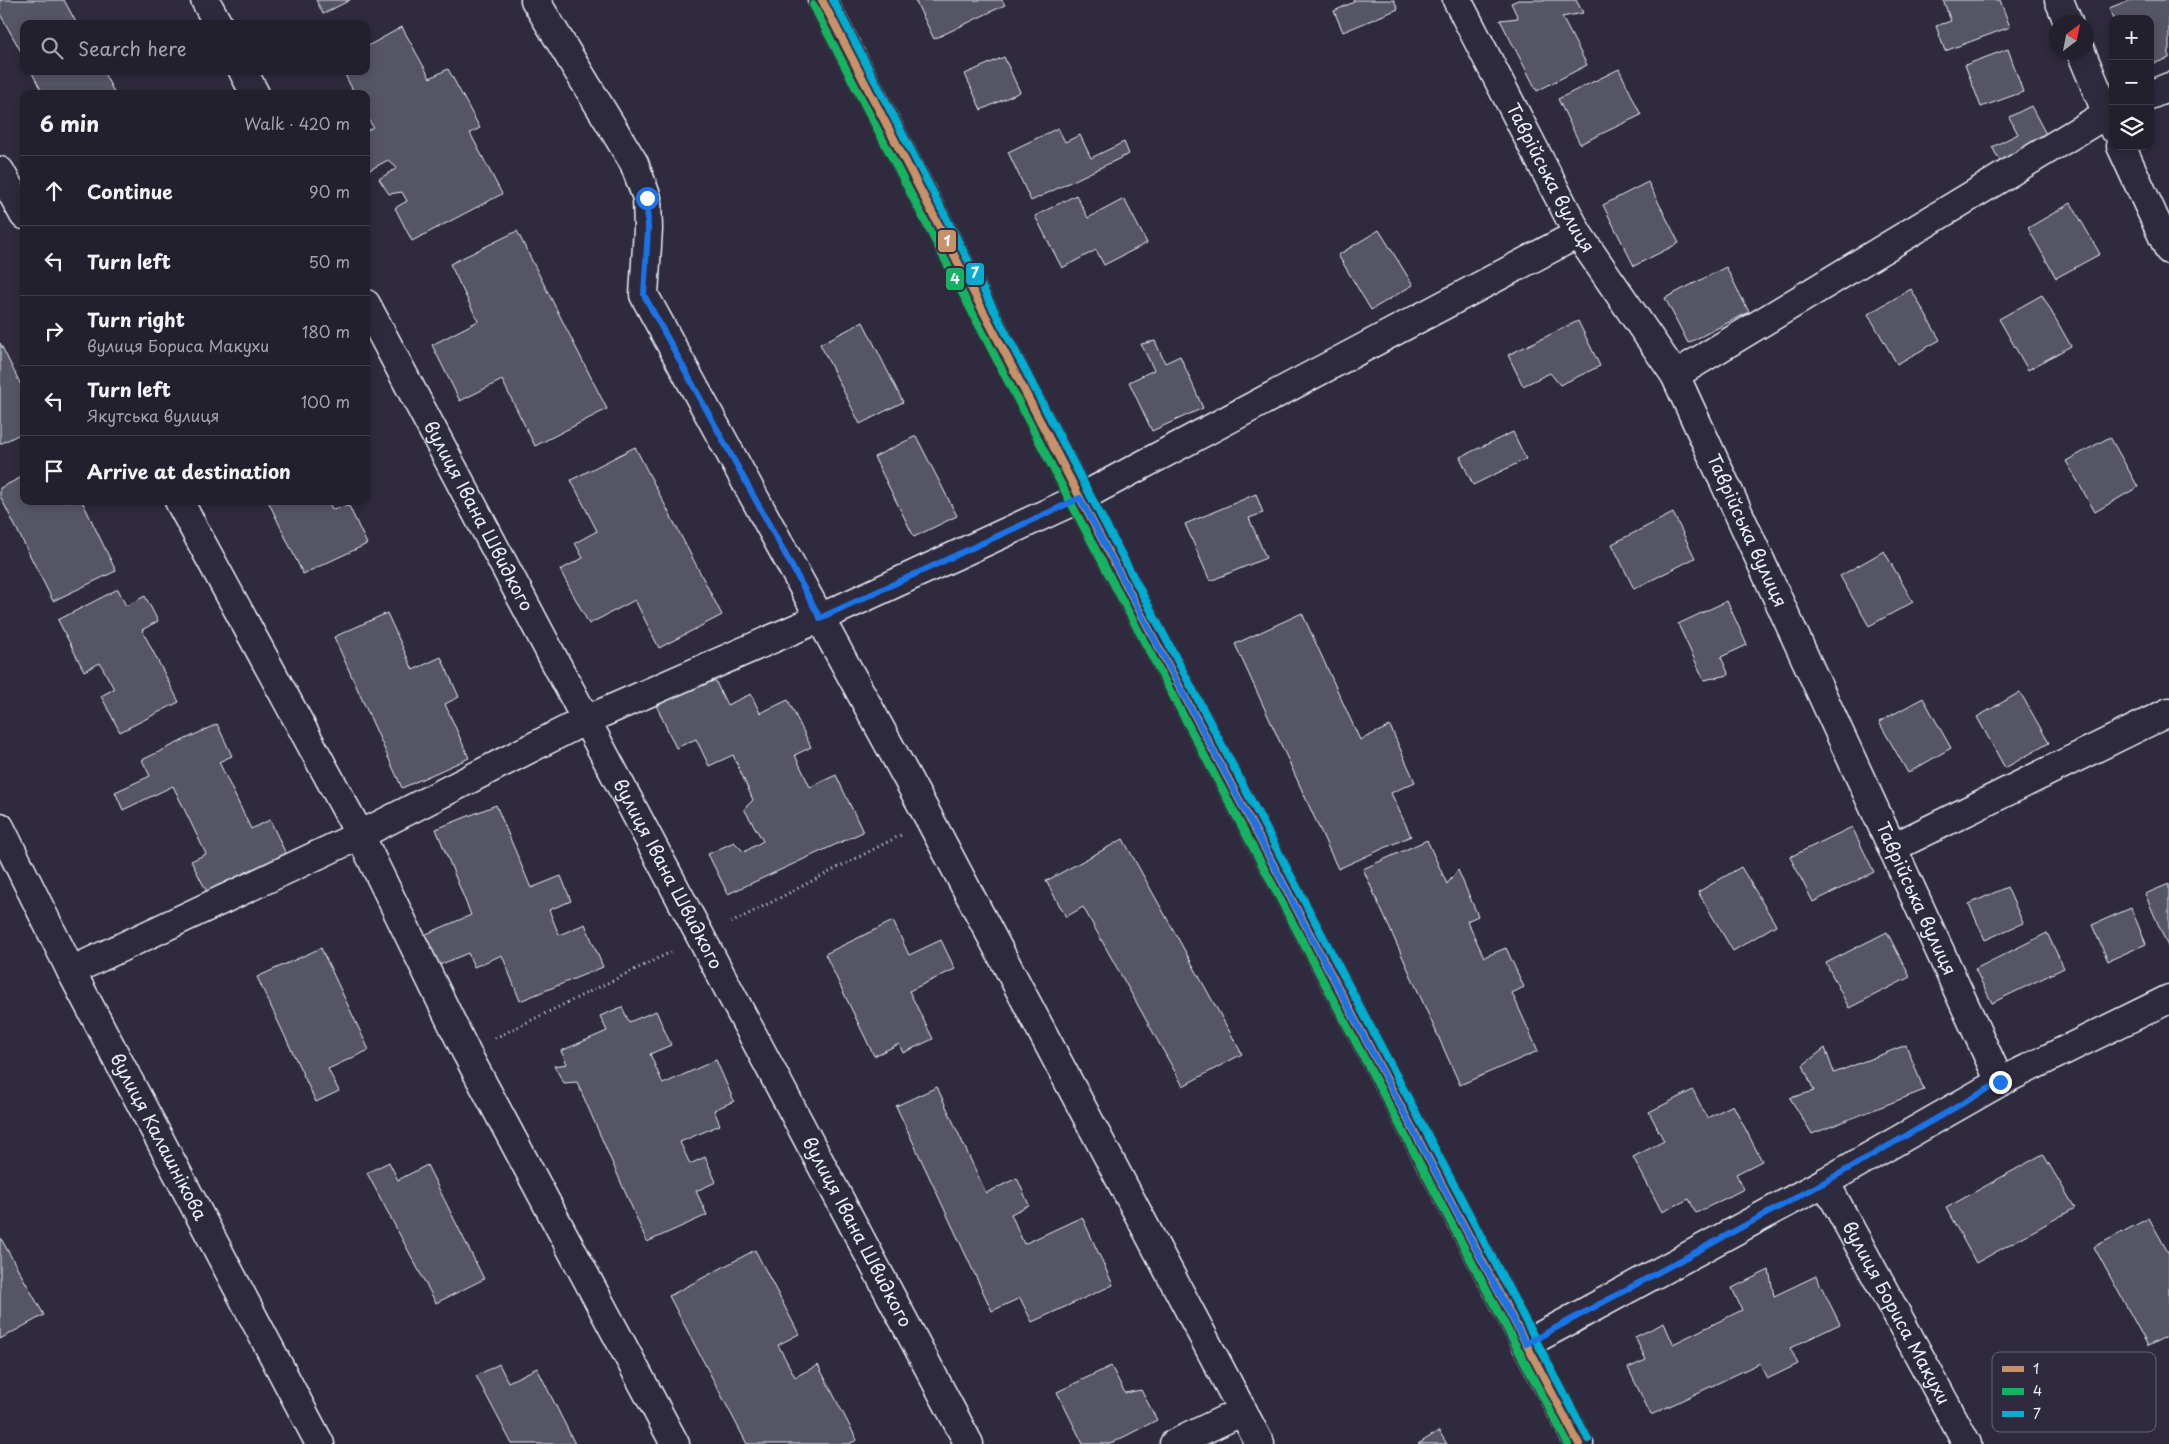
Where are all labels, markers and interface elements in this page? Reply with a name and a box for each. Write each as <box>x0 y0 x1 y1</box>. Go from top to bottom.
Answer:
north arrow <box>2049 15 2094 60</box>
map controls <box>2109 15 2154 150</box>
button: + <box>2109 15 2154 60</box>
search box <box>20 20 370 75</box>
icon: search <box>38 34 66 62</box>
text: Search here <box>78 34 187 62</box>
button: − <box>2109 60 2154 105</box>
street label: Таврійська вулиця <box>1501 98 1602 258</box>
button: layers <box>2109 105 2154 150</box>
text: 6 min <box>40 107 99 139</box>
text: Walk · 420 m <box>244 111 350 135</box>
icon: ahead <box>40 177 68 205</box>
text: Continue <box>87 177 173 205</box>
text: 90 m <box>309 179 350 203</box>
route start <box>636 187 659 210</box>
line badge: 1 <box>937 229 957 253</box>
text: 1 <box>944 230 951 251</box>
icon: left <box>40 247 68 275</box>
text: Turn left <box>87 247 171 275</box>
text: 50 m <box>309 249 350 273</box>
line badge: 7 <box>965 262 985 286</box>
text: 7 <box>971 262 980 283</box>
line badge: 4 <box>945 267 965 291</box>
text: 4 <box>950 268 960 289</box>
text: Turn right <box>87 305 185 333</box>
icon: right <box>40 317 68 345</box>
text: 180 m <box>302 319 350 343</box>
text: вулиця Бориса Макухи <box>87 333 269 357</box>
text: Turn left <box>87 375 171 403</box>
icon: left <box>40 387 68 415</box>
text: 100 m <box>301 389 350 413</box>
text: Якутська вулиця <box>87 403 219 427</box>
street label: вулиця Івана Швидкого <box>418 415 541 615</box>
street label: Таврійська вулиця <box>1701 449 1795 611</box>
icon: arrive <box>40 457 68 485</box>
text: Arrive at destination <box>87 457 291 485</box>
street label: вулиця Івана Швидкого <box>607 773 730 973</box>
street label: Таврійська вулиця <box>1870 817 1964 979</box>
street label: вулиця Калашнікова <box>104 1048 215 1225</box>
route end <box>1989 1071 2012 1094</box>
street label: вулиця Івана Швидкого <box>797 1131 920 1331</box>
street label: вулиця Бориса Макухи <box>1837 1216 1958 1409</box>
legend <box>1992 1352 2156 1432</box>
text: 1 <box>2033 1358 2039 1379</box>
text: 4 <box>2033 1380 2042 1401</box>
text: 7 <box>2033 1403 2041 1424</box>

